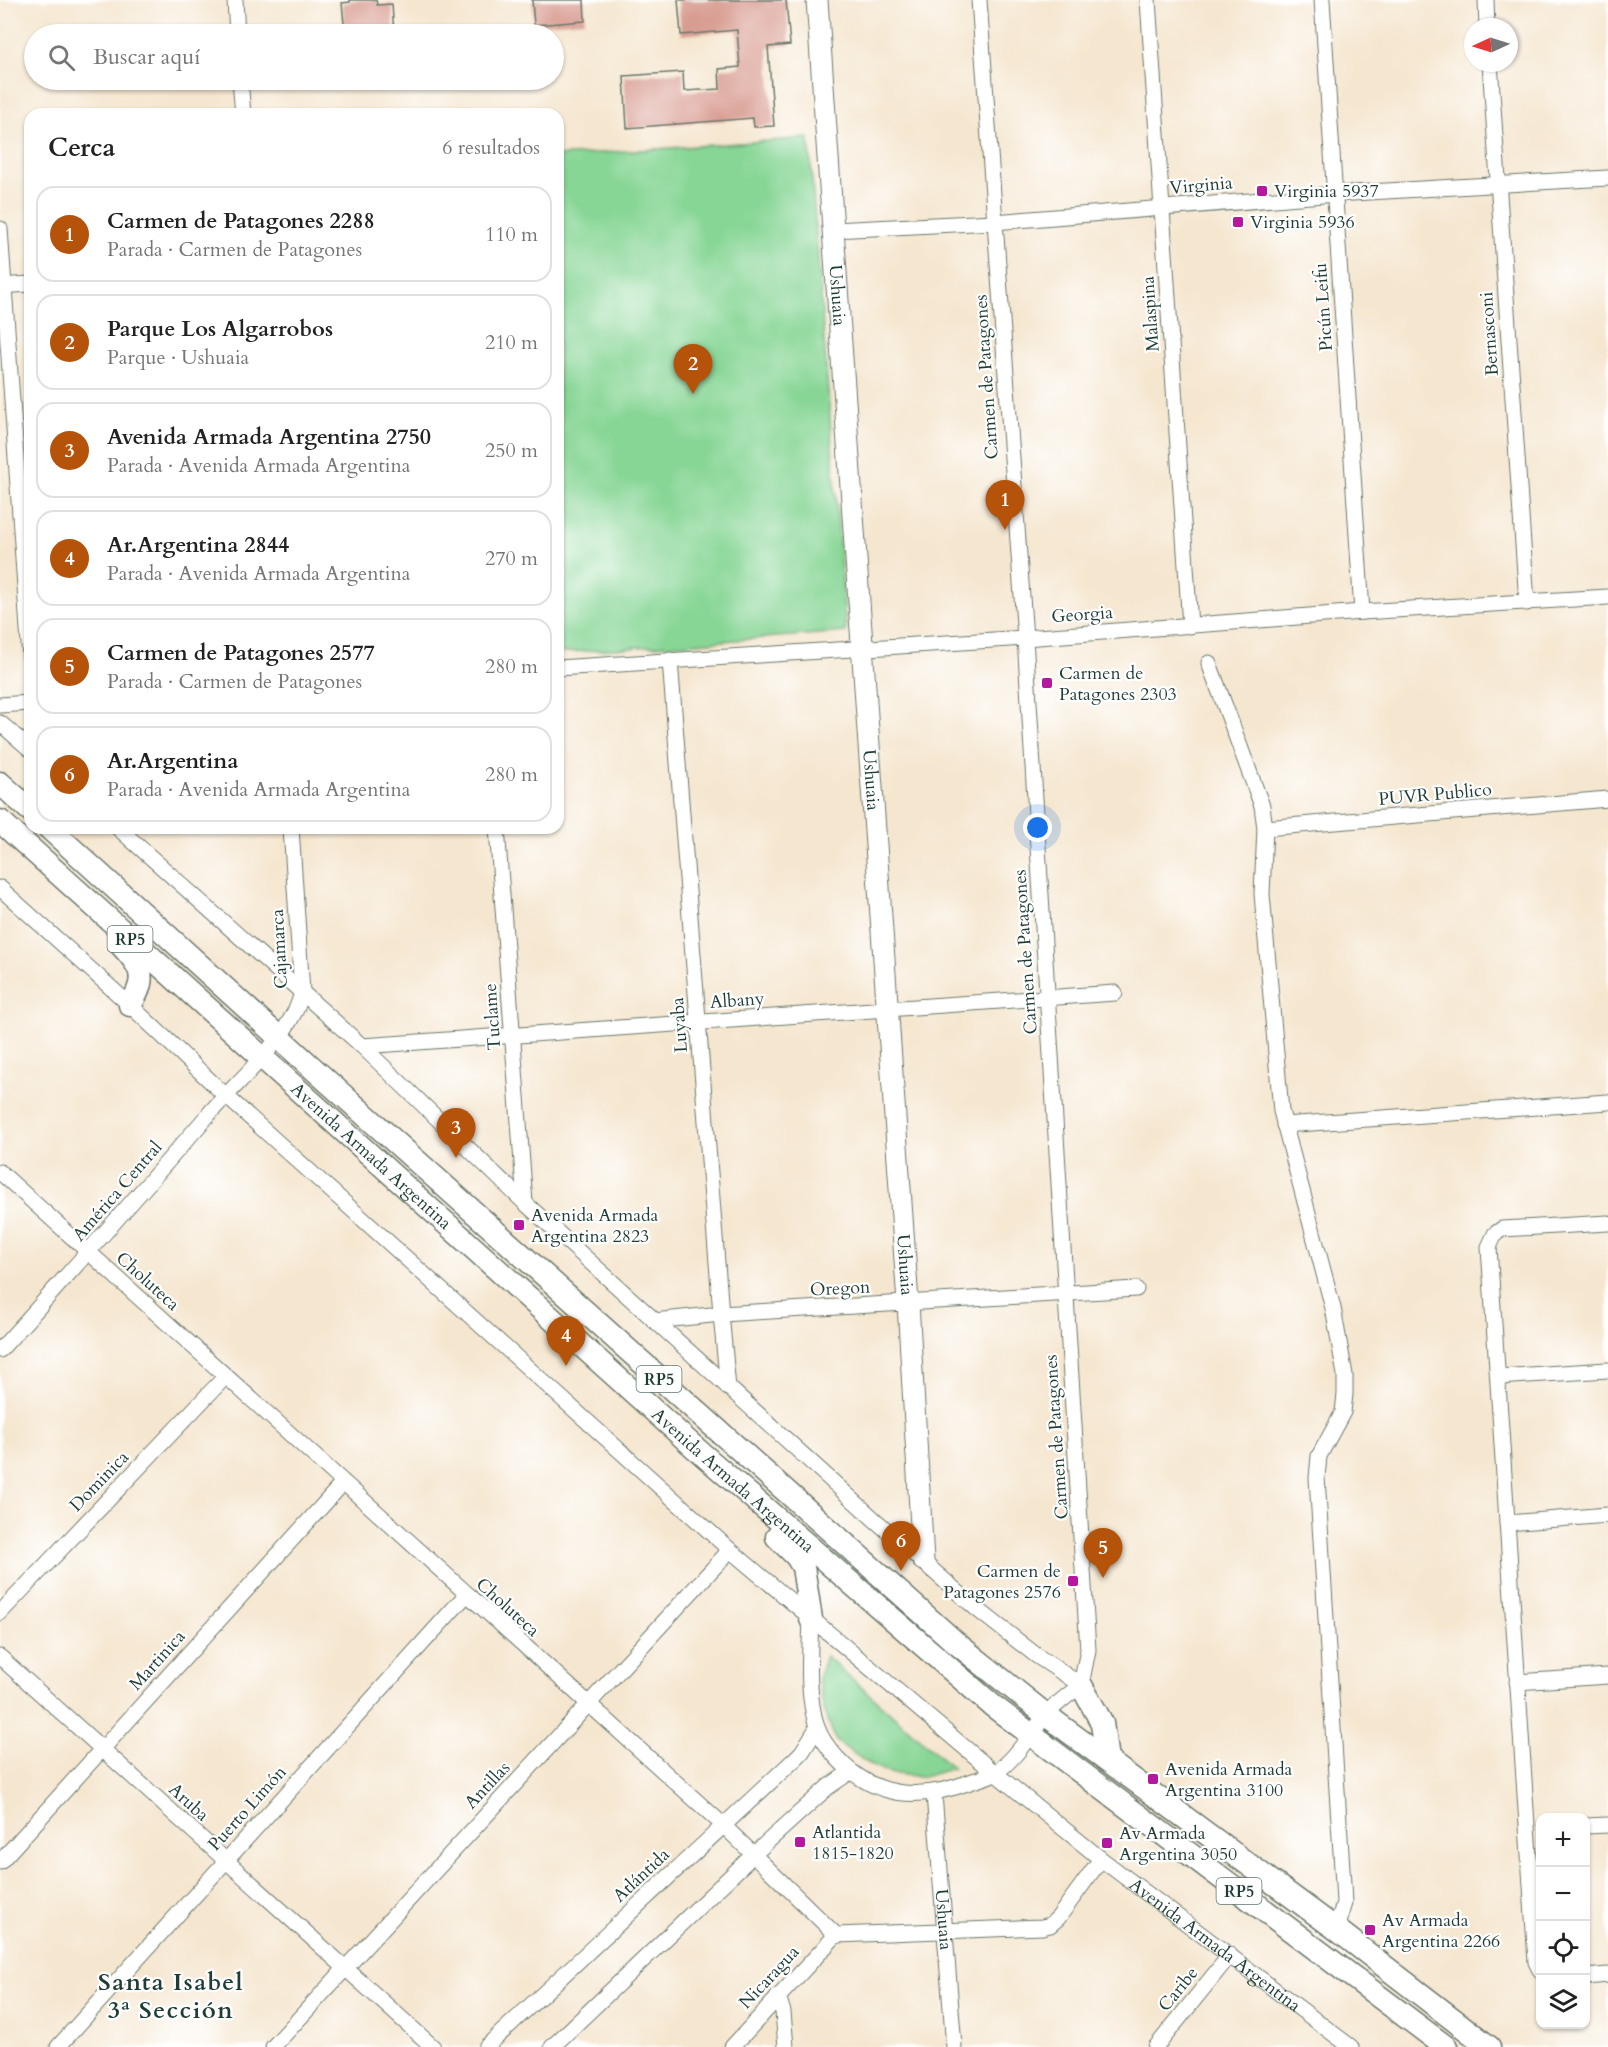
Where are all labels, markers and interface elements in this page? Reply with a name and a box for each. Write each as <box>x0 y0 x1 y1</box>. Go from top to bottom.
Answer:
north arrow <box>1464 18 1518 72</box>
search box <box>24 24 564 90</box>
icon: search <box>45 41 78 74</box>
text: Buscar aquí <box>93 42 200 72</box>
text: Cerca <box>48 130 115 165</box>
text: 6 resultados <box>442 134 540 161</box>
street label: Virginia <box>1169 170 1234 201</box>
place label: Virginia 5937 <box>1274 179 1379 204</box>
marker: Virginia 5937 <box>1255 184 1269 198</box>
text: Carmen de Patagones 2288 <box>107 206 375 236</box>
place label: Virginia 5936 <box>1250 210 1355 235</box>
marker: Virginia 5936 <box>1231 215 1245 229</box>
text: 1 <box>64 221 75 248</box>
text: 110 m <box>485 221 538 248</box>
text: Parada · Carmen de Patagones <box>107 236 362 263</box>
street label: Picún Leifu <box>1308 262 1339 352</box>
street label: Ushuaia <box>823 264 852 327</box>
street label: Malaspina <box>1135 275 1166 353</box>
street label: Bernasconi <box>1474 291 1505 377</box>
street label: Carmen de Patagones <box>968 294 1005 460</box>
text: Parque Los Algarrobos <box>107 314 333 344</box>
text: 2 <box>64 329 75 356</box>
text: 210 m <box>485 329 538 356</box>
text: Parque · Ushuaia <box>107 344 249 371</box>
pin: 2 <box>674 344 712 394</box>
text: Avenida Armada Argentina 2750 <box>107 422 431 452</box>
text: 3 <box>64 437 75 464</box>
text: 250 m <box>485 437 538 464</box>
text: Parada · Avenida Armada Argentina <box>107 452 410 479</box>
pin: 1 <box>986 480 1024 530</box>
text: Ar.Argentina 2844 <box>107 530 289 560</box>
text: 4 <box>64 545 75 572</box>
text: 270 m <box>485 545 538 572</box>
text: Parada · Avenida Armada Argentina <box>107 560 410 587</box>
street label: Georgia <box>1050 600 1114 629</box>
text: Carmen de Patagones 2577 <box>107 638 375 668</box>
text: 5 <box>64 653 75 680</box>
text: 280 m <box>485 653 538 680</box>
place label: Carmen de Patagones 2303 <box>1059 661 1177 707</box>
text: Parada · Carmen de Patagones <box>107 668 362 695</box>
marker: Carmen de Patagones 2303 <box>1040 676 1054 690</box>
text: Ar.Argentina <box>107 746 238 776</box>
street label: Ushuaia <box>856 749 886 812</box>
text: 6 <box>64 761 75 788</box>
text: 280 m <box>485 761 538 788</box>
text: Parada · Avenida Armada Argentina <box>107 776 410 803</box>
street label: PUVR Publico <box>1377 777 1493 812</box>
your location <box>1023 813 1052 842</box>
street label: Carmen de Patagones <box>1007 869 1044 1035</box>
street label: Cajamarca <box>265 908 294 990</box>
road number: RP5 <box>108 926 152 952</box>
street label: Tuclame <box>478 983 507 1051</box>
street label: Albany <box>709 986 766 1015</box>
street label: Luyaba <box>665 996 694 1054</box>
street label: Avenida Armada Argentina <box>285 1077 457 1236</box>
pin: 3 <box>436 1108 476 1158</box>
street label: América Central <box>67 1135 168 1247</box>
place label: Avenida Armada Argentina 2823 <box>531 1203 659 1249</box>
marker: Avenida Armada Argentina 2823 <box>512 1218 526 1232</box>
street label: Ushuaia <box>890 1234 919 1297</box>
street label: Choluteca <box>110 1246 185 1317</box>
street label: Oregon <box>809 1274 872 1303</box>
pin: 4 <box>546 1316 586 1366</box>
street label: Carmen de Patagones <box>1038 1354 1075 1520</box>
road number: RP5 <box>636 1366 682 1392</box>
street label: Avenida Armada Argentina <box>646 1402 820 1559</box>
street label: Dominica <box>64 1445 135 1517</box>
pin: 6 <box>882 1522 920 1571</box>
pin: 5 <box>1084 1528 1122 1578</box>
place label: Carmen de Patagones 2576 <box>943 1559 1061 1605</box>
street label: Choluteca <box>470 1572 545 1643</box>
marker: Carmen de Patagones 2576 <box>1066 1574 1080 1588</box>
street label: Martinica <box>124 1625 191 1696</box>
street label: Antillas <box>459 1756 516 1815</box>
place label: Avenida Armada Argentina 3100 <box>1165 1757 1293 1803</box>
street label: Puerto Limón <box>202 1760 293 1856</box>
marker: Avenida Armada Argentina 3100 <box>1146 1772 1160 1786</box>
street label: Aruba <box>163 1777 215 1827</box>
map controls <box>1536 1813 1590 2029</box>
button: + <box>1536 1813 1590 1867</box>
place label: Atlantida 1815-1820 <box>812 1820 894 1866</box>
place label: Av Armada Argentina 3050 <box>1119 1821 1237 1867</box>
marker: Atlantida 1815-1820 <box>793 1835 807 1849</box>
marker: Av Armada Argentina 3050 <box>1100 1836 1114 1850</box>
street label: Atlántida <box>608 1842 675 1908</box>
button: − <box>1536 1867 1590 1921</box>
street label: Avenida Armada Argentina <box>1124 1872 1306 2018</box>
road number: RP5 <box>1216 1878 1262 1904</box>
street label: Ushuaia <box>929 1888 958 1951</box>
place label: Av Armada Argentina 2266 <box>1382 1908 1500 1954</box>
button: locate <box>1536 1921 1590 1975</box>
marker: Av Armada Argentina 2266 <box>1363 1923 1377 1937</box>
street label: Nicaragua <box>733 1940 805 2015</box>
street label: Caribe <box>1153 1962 1204 2017</box>
district label: Santa Isabel 3ª Sección <box>98 1966 244 2027</box>
button: layers <box>1536 1975 1590 2029</box>

